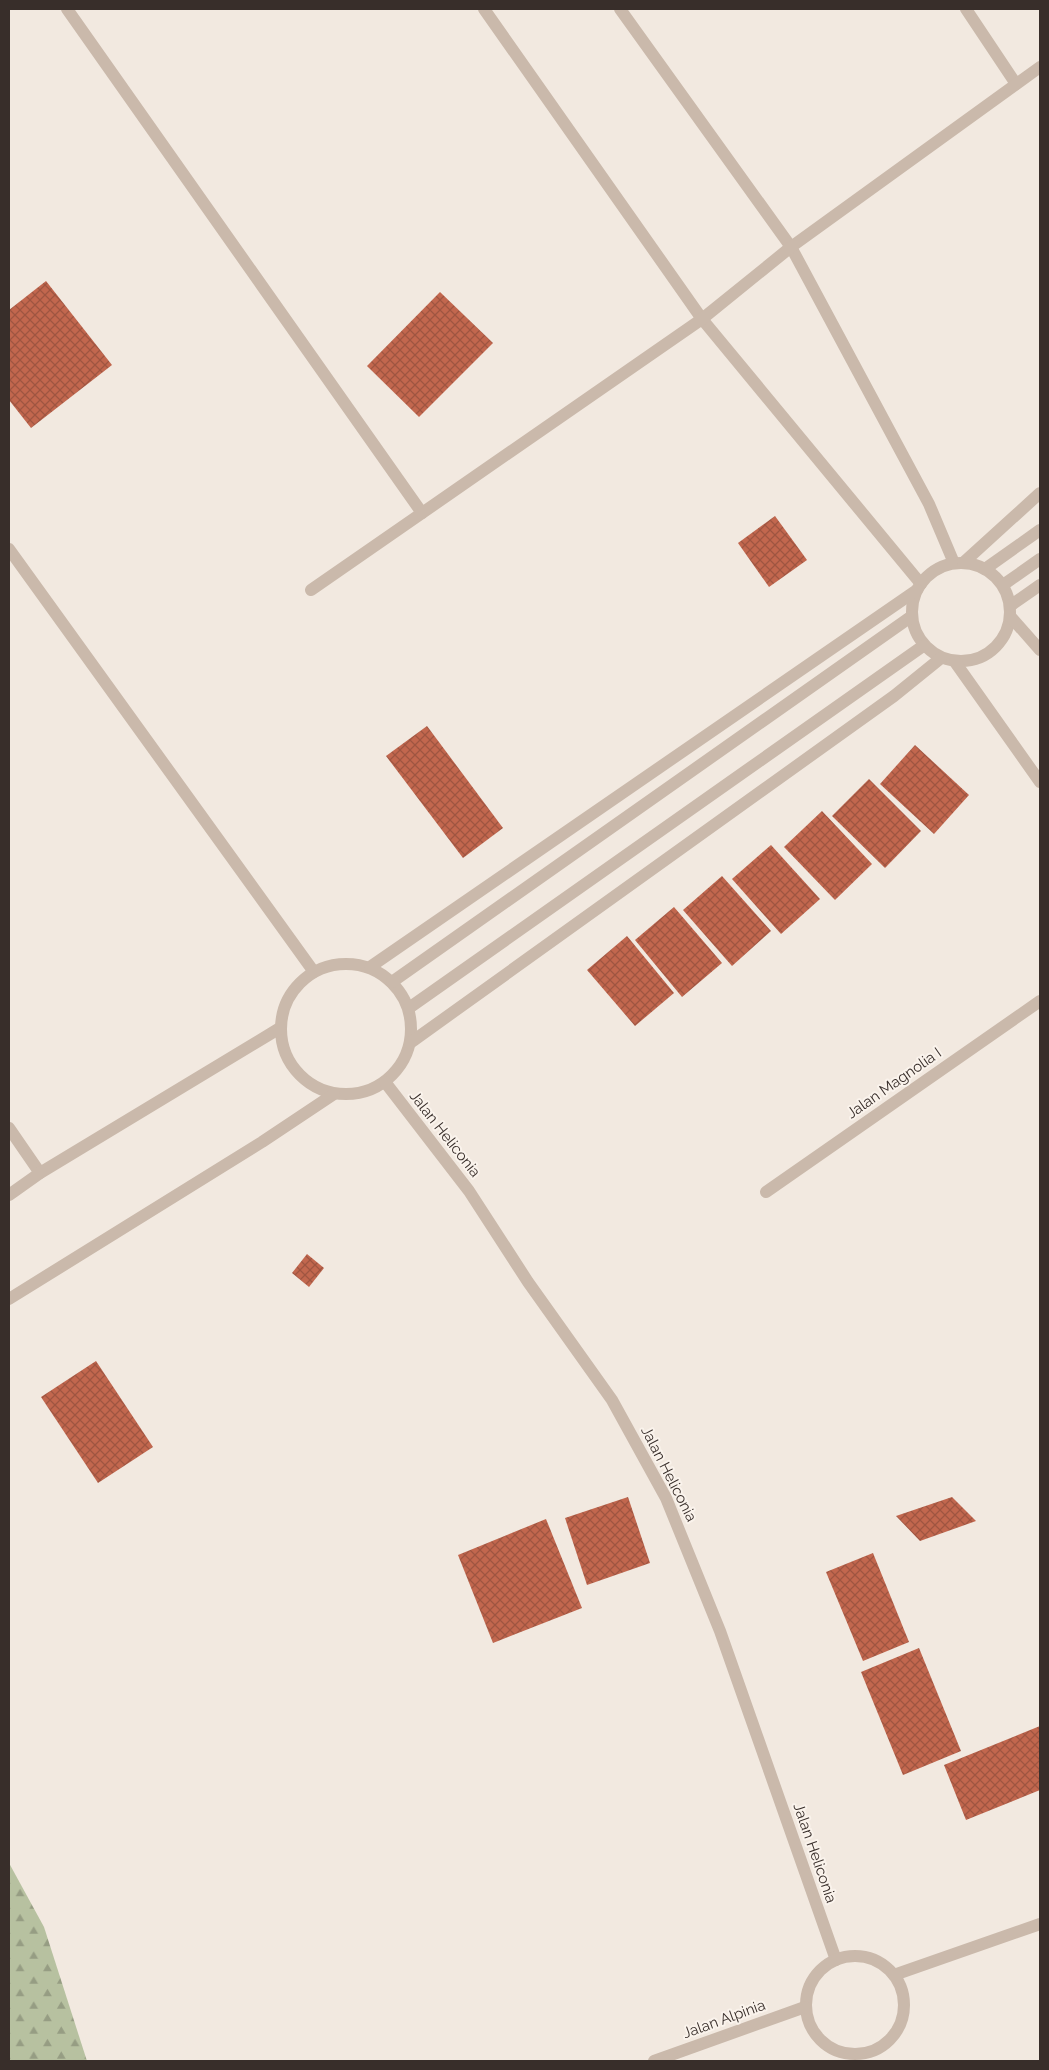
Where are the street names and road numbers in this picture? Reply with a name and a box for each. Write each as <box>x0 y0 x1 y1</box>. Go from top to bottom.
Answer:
street label: Jalan Magnolia I <box>843 1044 945 1122</box>
street label: Jalan Heliconia <box>406 1087 484 1181</box>
street label: Jalan Heliconia <box>637 1423 701 1525</box>
street label: Jalan Heliconia <box>789 1801 841 1905</box>
street label: Jalan Alpinia <box>680 1996 768 2042</box>

